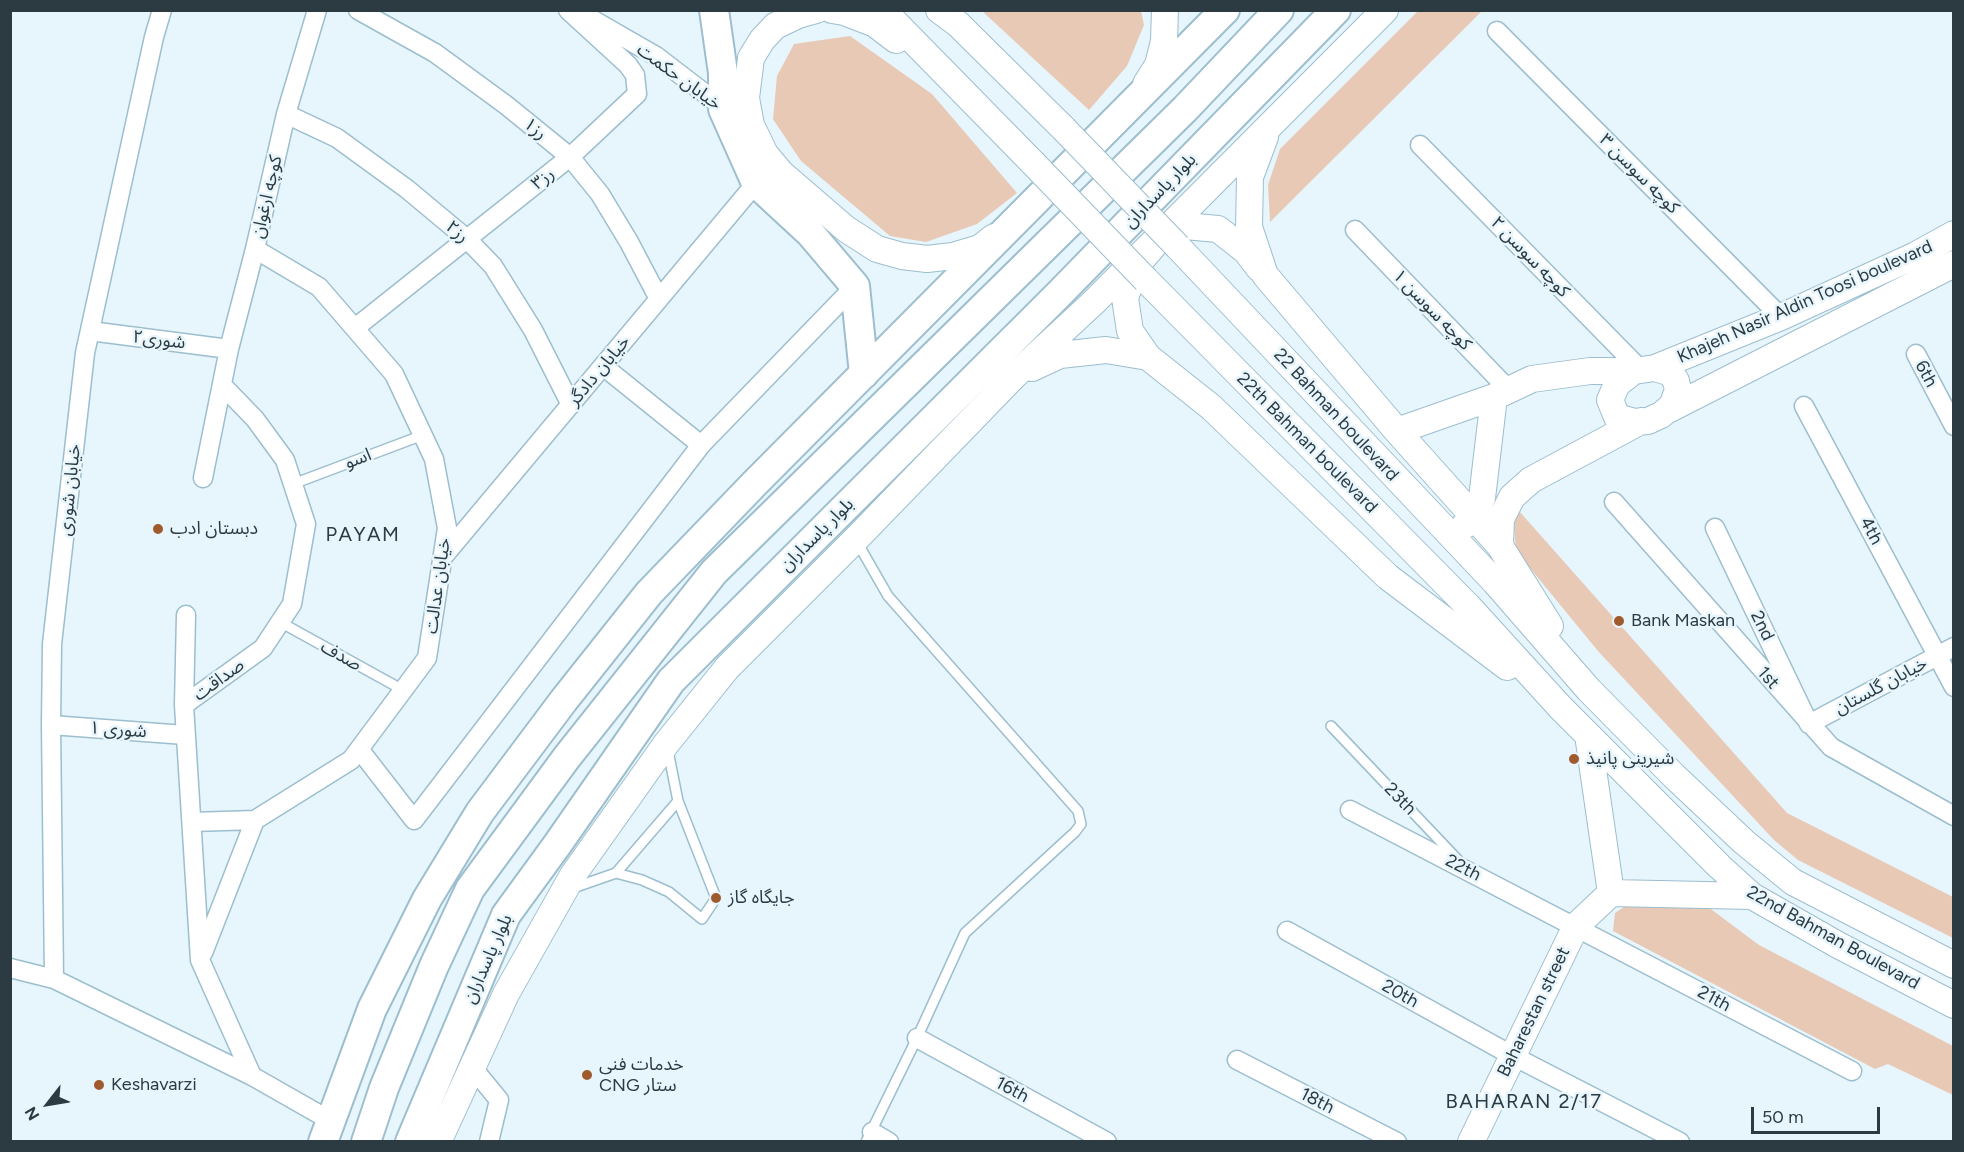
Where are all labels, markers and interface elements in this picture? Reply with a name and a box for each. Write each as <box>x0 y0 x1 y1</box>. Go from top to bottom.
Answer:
street label: خیابان حکمت <box>633 39 725 115</box>
street label: رز۱ <box>519 113 551 145</box>
street label: کوچه سوسن ۳ <box>1594 129 1684 219</box>
street label: بلوار پاسداران <box>1119 149 1201 233</box>
street label: کوچه ارغوان <box>247 153 287 241</box>
street label: رز۳ <box>527 163 559 195</box>
street label: کوچه سوسن ۲ <box>1486 212 1574 302</box>
street label: رز۲ <box>441 216 473 248</box>
street label: Khajeh Nasir Aldin Toosi boulevard <box>1674 236 1936 368</box>
street label: کوچه سوسن ۱ <box>1388 265 1476 355</box>
street label: شوری۲ <box>131 326 187 354</box>
street label: خیابان دادگر <box>563 331 635 411</box>
street label: 22 Bahman boulevard <box>1269 344 1403 486</box>
street label: 6th <box>1910 357 1942 391</box>
street label: 22th Bahman boulevard <box>1232 368 1382 518</box>
street label: خیابان شوری <box>54 443 86 537</box>
street label: اسو <box>342 444 374 474</box>
street label: بلوار پاسداران <box>776 494 858 576</box>
street label: 4th <box>1855 514 1887 548</box>
place label: دبستان ادب <box>170 518 258 540</box>
marker: دبستان ادب <box>151 522 165 536</box>
district label: PAYAM <box>326 523 400 547</box>
street label: خیابان عدالت <box>421 537 455 635</box>
street label: 2nd <box>1746 607 1778 645</box>
place label: Bank Maskan <box>1631 610 1735 632</box>
marker: Bank Maskan <box>1612 614 1626 628</box>
street label: صدف <box>317 636 365 676</box>
street label: خیابان گلستان <box>1831 653 1931 719</box>
street label: صداقت <box>189 654 249 706</box>
street label: 1st <box>1752 662 1784 694</box>
street label: شوری ۱ <box>88 717 148 743</box>
place label: شیرینی پانیذ <box>1586 748 1674 770</box>
marker: شیرینی پانیذ <box>1567 752 1581 766</box>
street label: 23th <box>1379 778 1421 820</box>
street label: 22th <box>1442 850 1484 886</box>
street label: 22nd Bahman Boulevard <box>1743 881 1923 995</box>
place label: جایگاه گاز <box>728 887 795 909</box>
marker: جایگاه گاز <box>709 891 723 905</box>
street label: بلوار پاسداران <box>459 911 517 1007</box>
street label: Baharestan street <box>1493 944 1575 1080</box>
street label: 20th <box>1378 975 1422 1013</box>
street label: 21th <box>1694 981 1734 1017</box>
place label: خدمات فنی‌ CNG ستار <box>599 1054 684 1096</box>
marker: خدمات فنی‌ CNG ستار <box>580 1068 594 1082</box>
street label: 16th <box>992 1072 1032 1108</box>
north arrow <box>18 1074 78 1134</box>
place label: Keshavarzi <box>111 1074 197 1096</box>
marker: Keshavarzi <box>92 1078 106 1092</box>
street label: 18th <box>1296 1083 1338 1119</box>
district label: BAHARAN 2/17 <box>1446 1090 1602 1114</box>
scale bar <box>1754 1095 1883 1133</box>
text: N <box>21 1103 43 1124</box>
text: 50 m <box>1762 1106 1804 1128</box>

